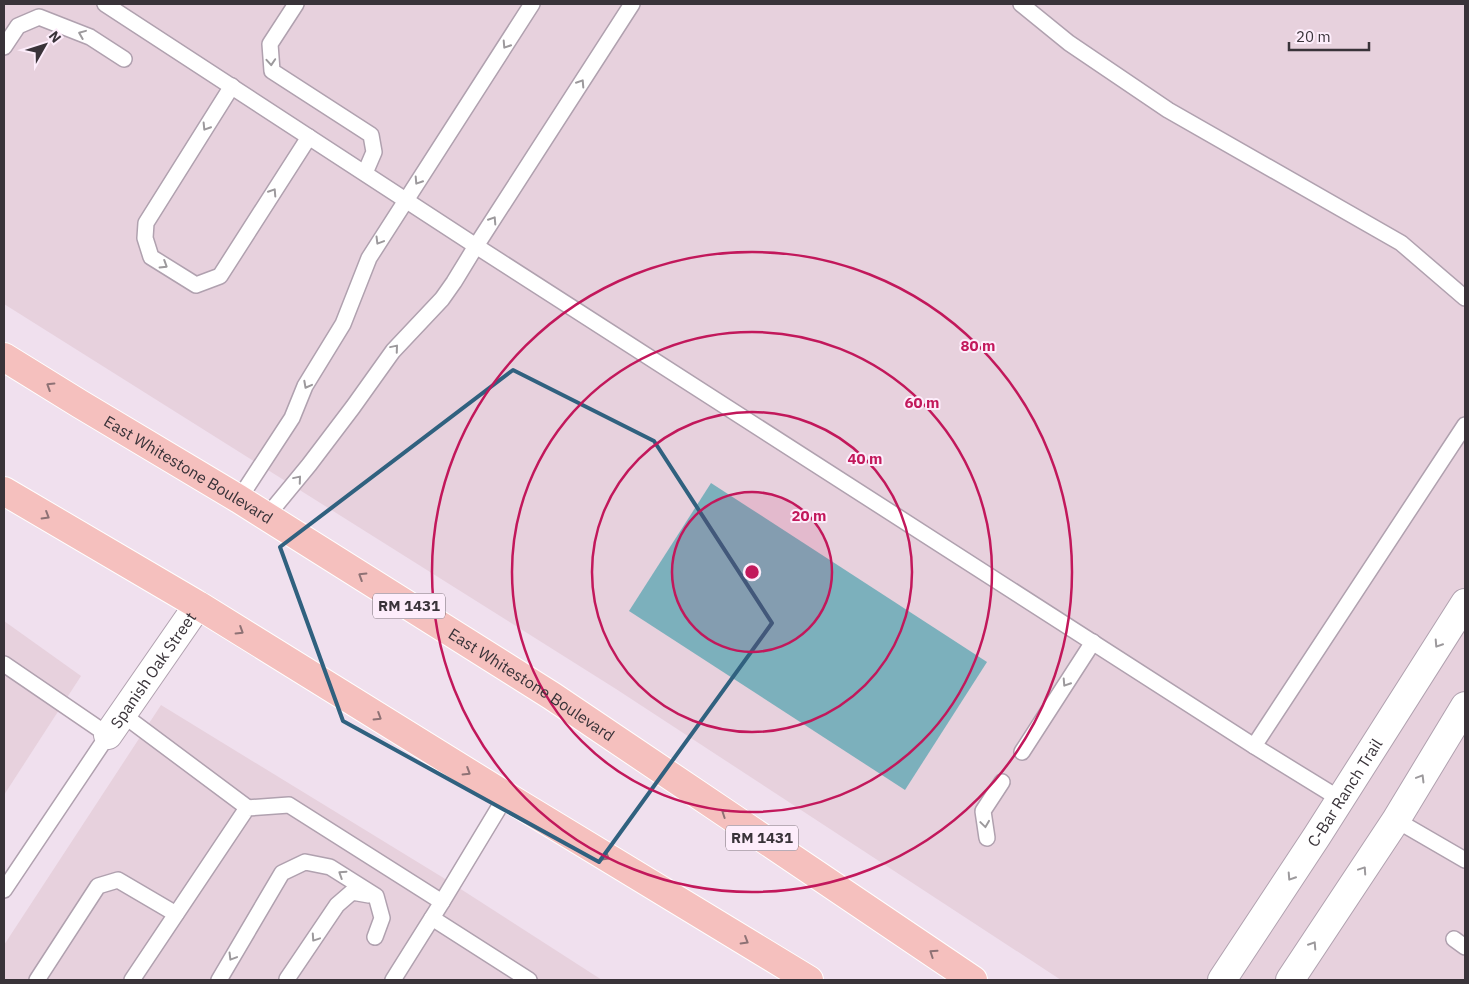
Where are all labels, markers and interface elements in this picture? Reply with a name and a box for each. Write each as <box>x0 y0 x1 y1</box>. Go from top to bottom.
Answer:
north arrow <box>20 20 70 70</box>
scale bar <box>1289 20 1369 52</box>
text: N <box>45 27 65 46</box>
text: 20 m <box>1296 27 1331 46</box>
one-way arrow <box>78 29 87 40</box>
one-way arrow <box>503 39 512 48</box>
one-way arrow <box>265 58 276 66</box>
one-way arrow <box>575 79 584 89</box>
one-way arrow <box>202 122 212 131</box>
one-way arrow <box>414 176 424 185</box>
one-way arrow <box>267 189 277 198</box>
one-way arrow <box>487 216 496 225</box>
one-way arrow <box>376 235 386 244</box>
one-way arrow <box>158 258 167 268</box>
text: 80 m <box>961 336 995 355</box>
one-way arrow <box>389 345 398 354</box>
one-way arrow <box>303 380 313 389</box>
one-way arrow <box>47 382 56 392</box>
text: 60 m <box>905 393 939 412</box>
street label: East Whitestone Boulevard <box>101 411 277 528</box>
text: 40 m <box>848 449 882 468</box>
one-way arrow <box>292 475 301 484</box>
text: 20 m <box>792 506 826 525</box>
one-way arrow <box>40 509 49 519</box>
centre of rings <box>743 563 761 581</box>
one-way arrow <box>359 573 368 583</box>
road number: RM 1431 <box>373 594 445 618</box>
street label: Spanish Oak Street <box>106 608 200 732</box>
street label: East Whitestone Boulevard <box>445 624 618 745</box>
one-way arrow <box>234 625 243 635</box>
one-way arrow <box>1435 639 1445 648</box>
one-way arrow <box>1063 677 1073 686</box>
one-way arrow <box>372 710 381 720</box>
street label: C-Bar Ranch Trail <box>1303 735 1386 850</box>
one-way arrow <box>462 766 471 776</box>
one-way arrow <box>1415 774 1425 783</box>
one-way arrow <box>722 810 731 819</box>
one-way arrow <box>979 821 990 829</box>
road number: RM 1431 <box>726 826 798 850</box>
one-way arrow <box>600 851 609 860</box>
one-way arrow <box>1357 866 1366 875</box>
one-way arrow <box>338 871 348 880</box>
one-way arrow <box>1287 871 1297 880</box>
one-way arrow <box>312 932 321 942</box>
one-way arrow <box>739 935 748 945</box>
one-way arrow <box>1307 941 1316 951</box>
one-way arrow <box>929 950 938 959</box>
one-way arrow <box>229 952 239 961</box>

